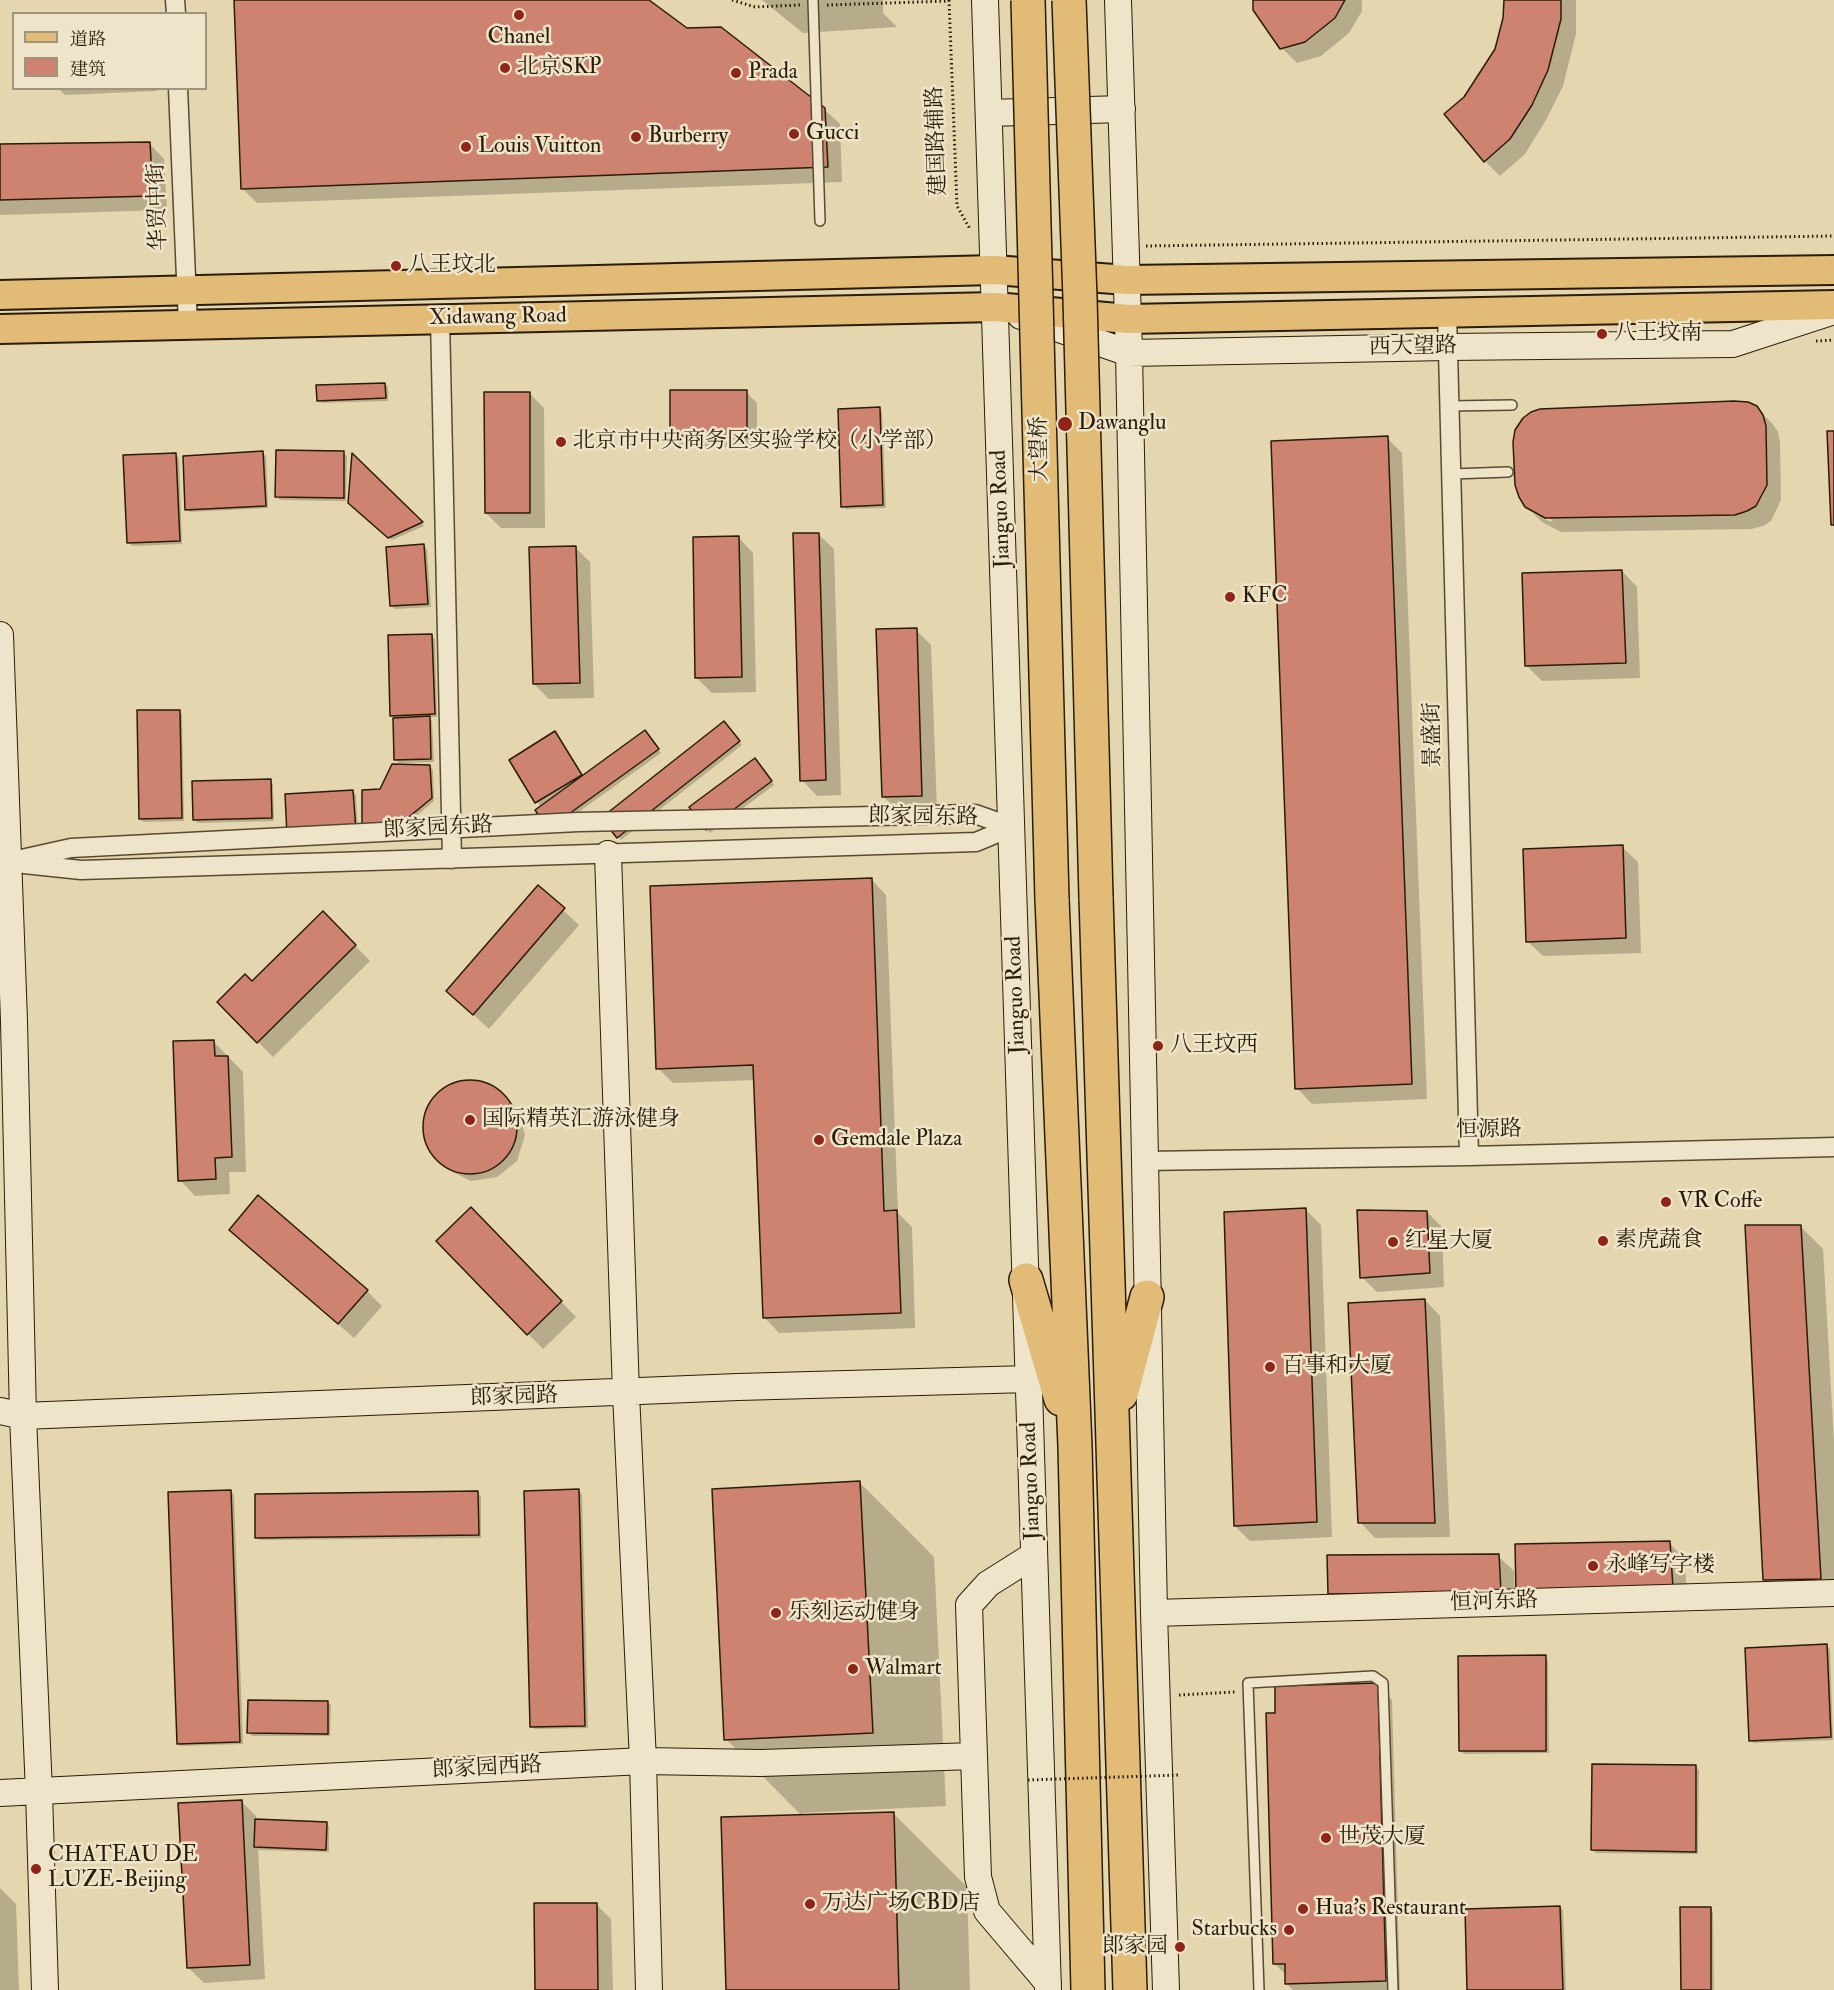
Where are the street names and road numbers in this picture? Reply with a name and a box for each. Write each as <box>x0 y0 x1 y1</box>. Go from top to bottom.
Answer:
street label: 建国路辅路 <box>923 86 953 196</box>
street label: 华贸中街 <box>144 163 174 251</box>
street label: Xidawang Road <box>429 304 567 332</box>
street label: 西大望路 <box>1369 334 1457 362</box>
street label: 大望桥 <box>1027 416 1055 482</box>
street label: Jianguo Road <box>987 449 1017 569</box>
street label: 景盛街 <box>1420 702 1448 768</box>
street label: 郎家园东路 <box>868 804 978 832</box>
street label: 郎家园东路 <box>382 813 494 845</box>
street label: Jianguo Road <box>1002 935 1032 1055</box>
street label: 恒源路 <box>1456 1117 1522 1145</box>
street label: 郎家园路 <box>470 1383 558 1413</box>
street label: Jianguo Road <box>1017 1421 1047 1541</box>
street label: 恒河东路 <box>1450 1588 1538 1618</box>
street label: 郎家园西路 <box>431 1753 543 1785</box>

